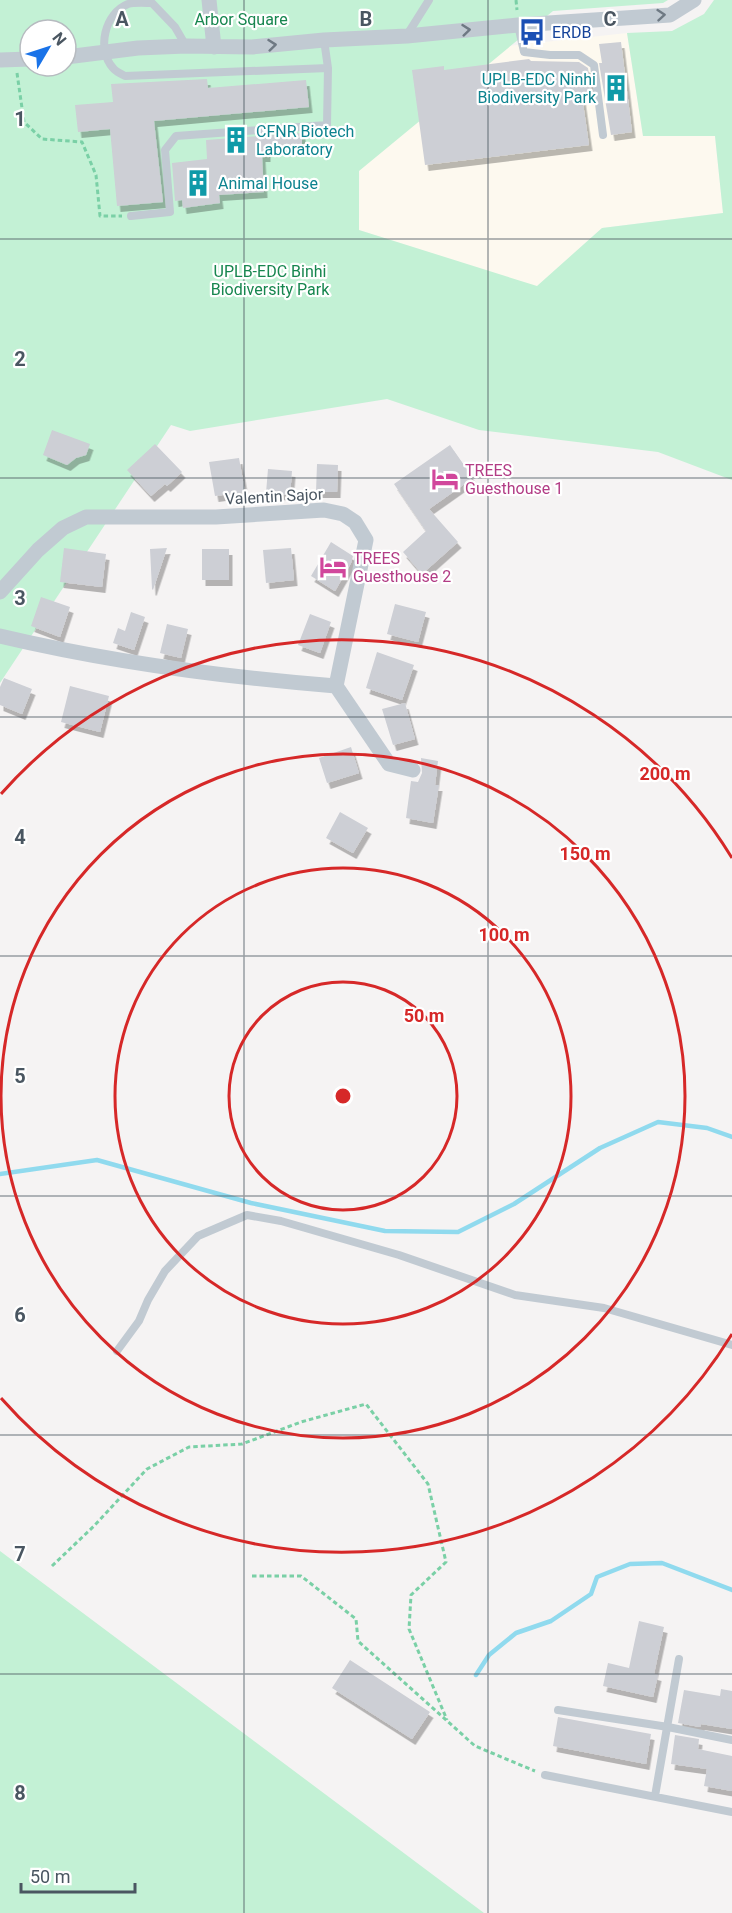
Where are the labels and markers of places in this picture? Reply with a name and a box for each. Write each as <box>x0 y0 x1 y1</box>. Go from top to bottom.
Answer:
bus stop icon: ERDB <box>517 17 547 47</box>
place label: ERDB <box>552 23 591 42</box>
place label: UPLB-EDC Ninhi Biodiversity Park <box>477 70 597 107</box>
building icon: UPLB-EDC Ninhi Biodiversity Park <box>601 73 631 103</box>
place label: CFNR Biotech Laboratory <box>256 122 354 159</box>
building icon: CFNR Biotech Laboratory <box>221 125 251 155</box>
building icon: Animal House <box>183 168 213 198</box>
place label: Animal House <box>218 174 318 193</box>
place label: TREES Guesthouse 1 <box>465 461 563 498</box>
hotel icon: TREES Guesthouse 1 <box>430 464 460 494</box>
place label: TREES Guesthouse 2 <box>353 549 451 586</box>
hotel icon: TREES Guesthouse 2 <box>318 552 348 582</box>
centre of rings <box>333 1086 353 1106</box>

